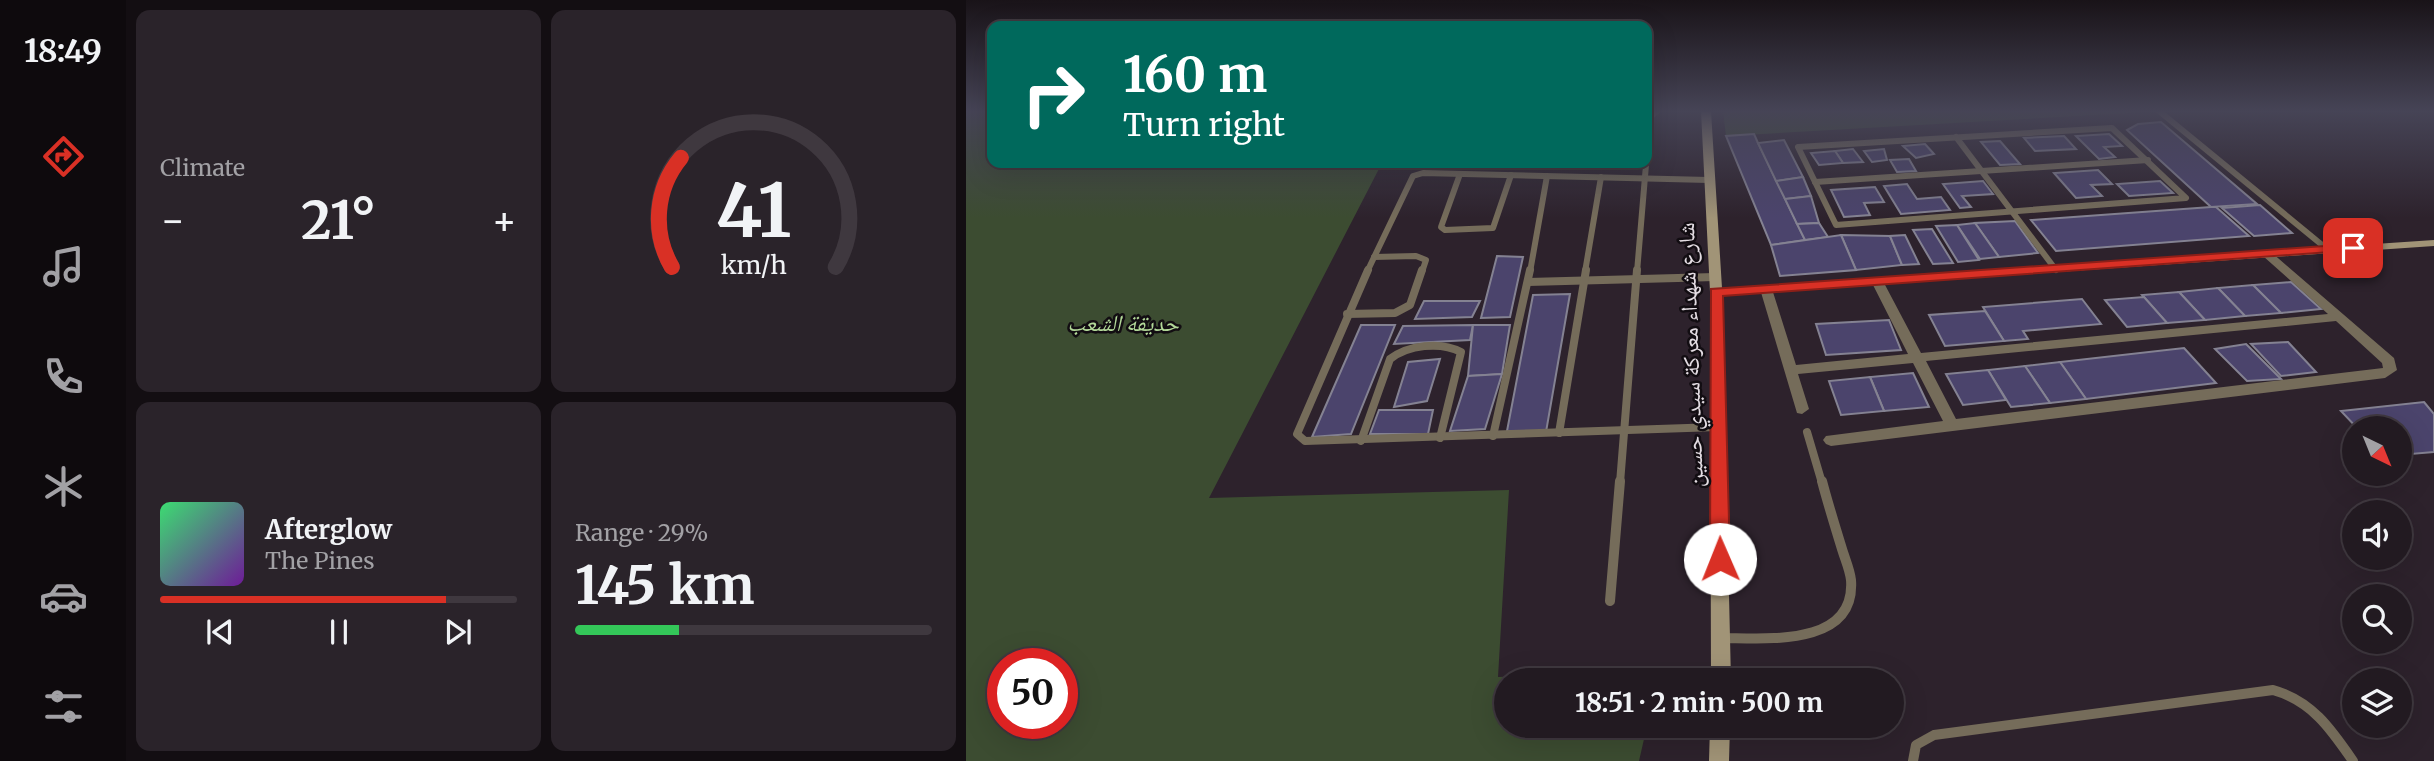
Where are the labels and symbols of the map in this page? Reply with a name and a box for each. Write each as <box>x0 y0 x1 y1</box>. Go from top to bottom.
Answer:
pin <box>2323 218 2383 278</box>
street label: شارع شهداء معركة سيدي حسين <box>1671 222 1714 488</box>
park label: حديقة الشعب <box>1067 308 1179 337</box>
north arrow <box>2342 416 2412 486</box>
position arrow <box>1683 522 1757 596</box>
speed limit sign: 50 <box>987 648 1078 739</box>

